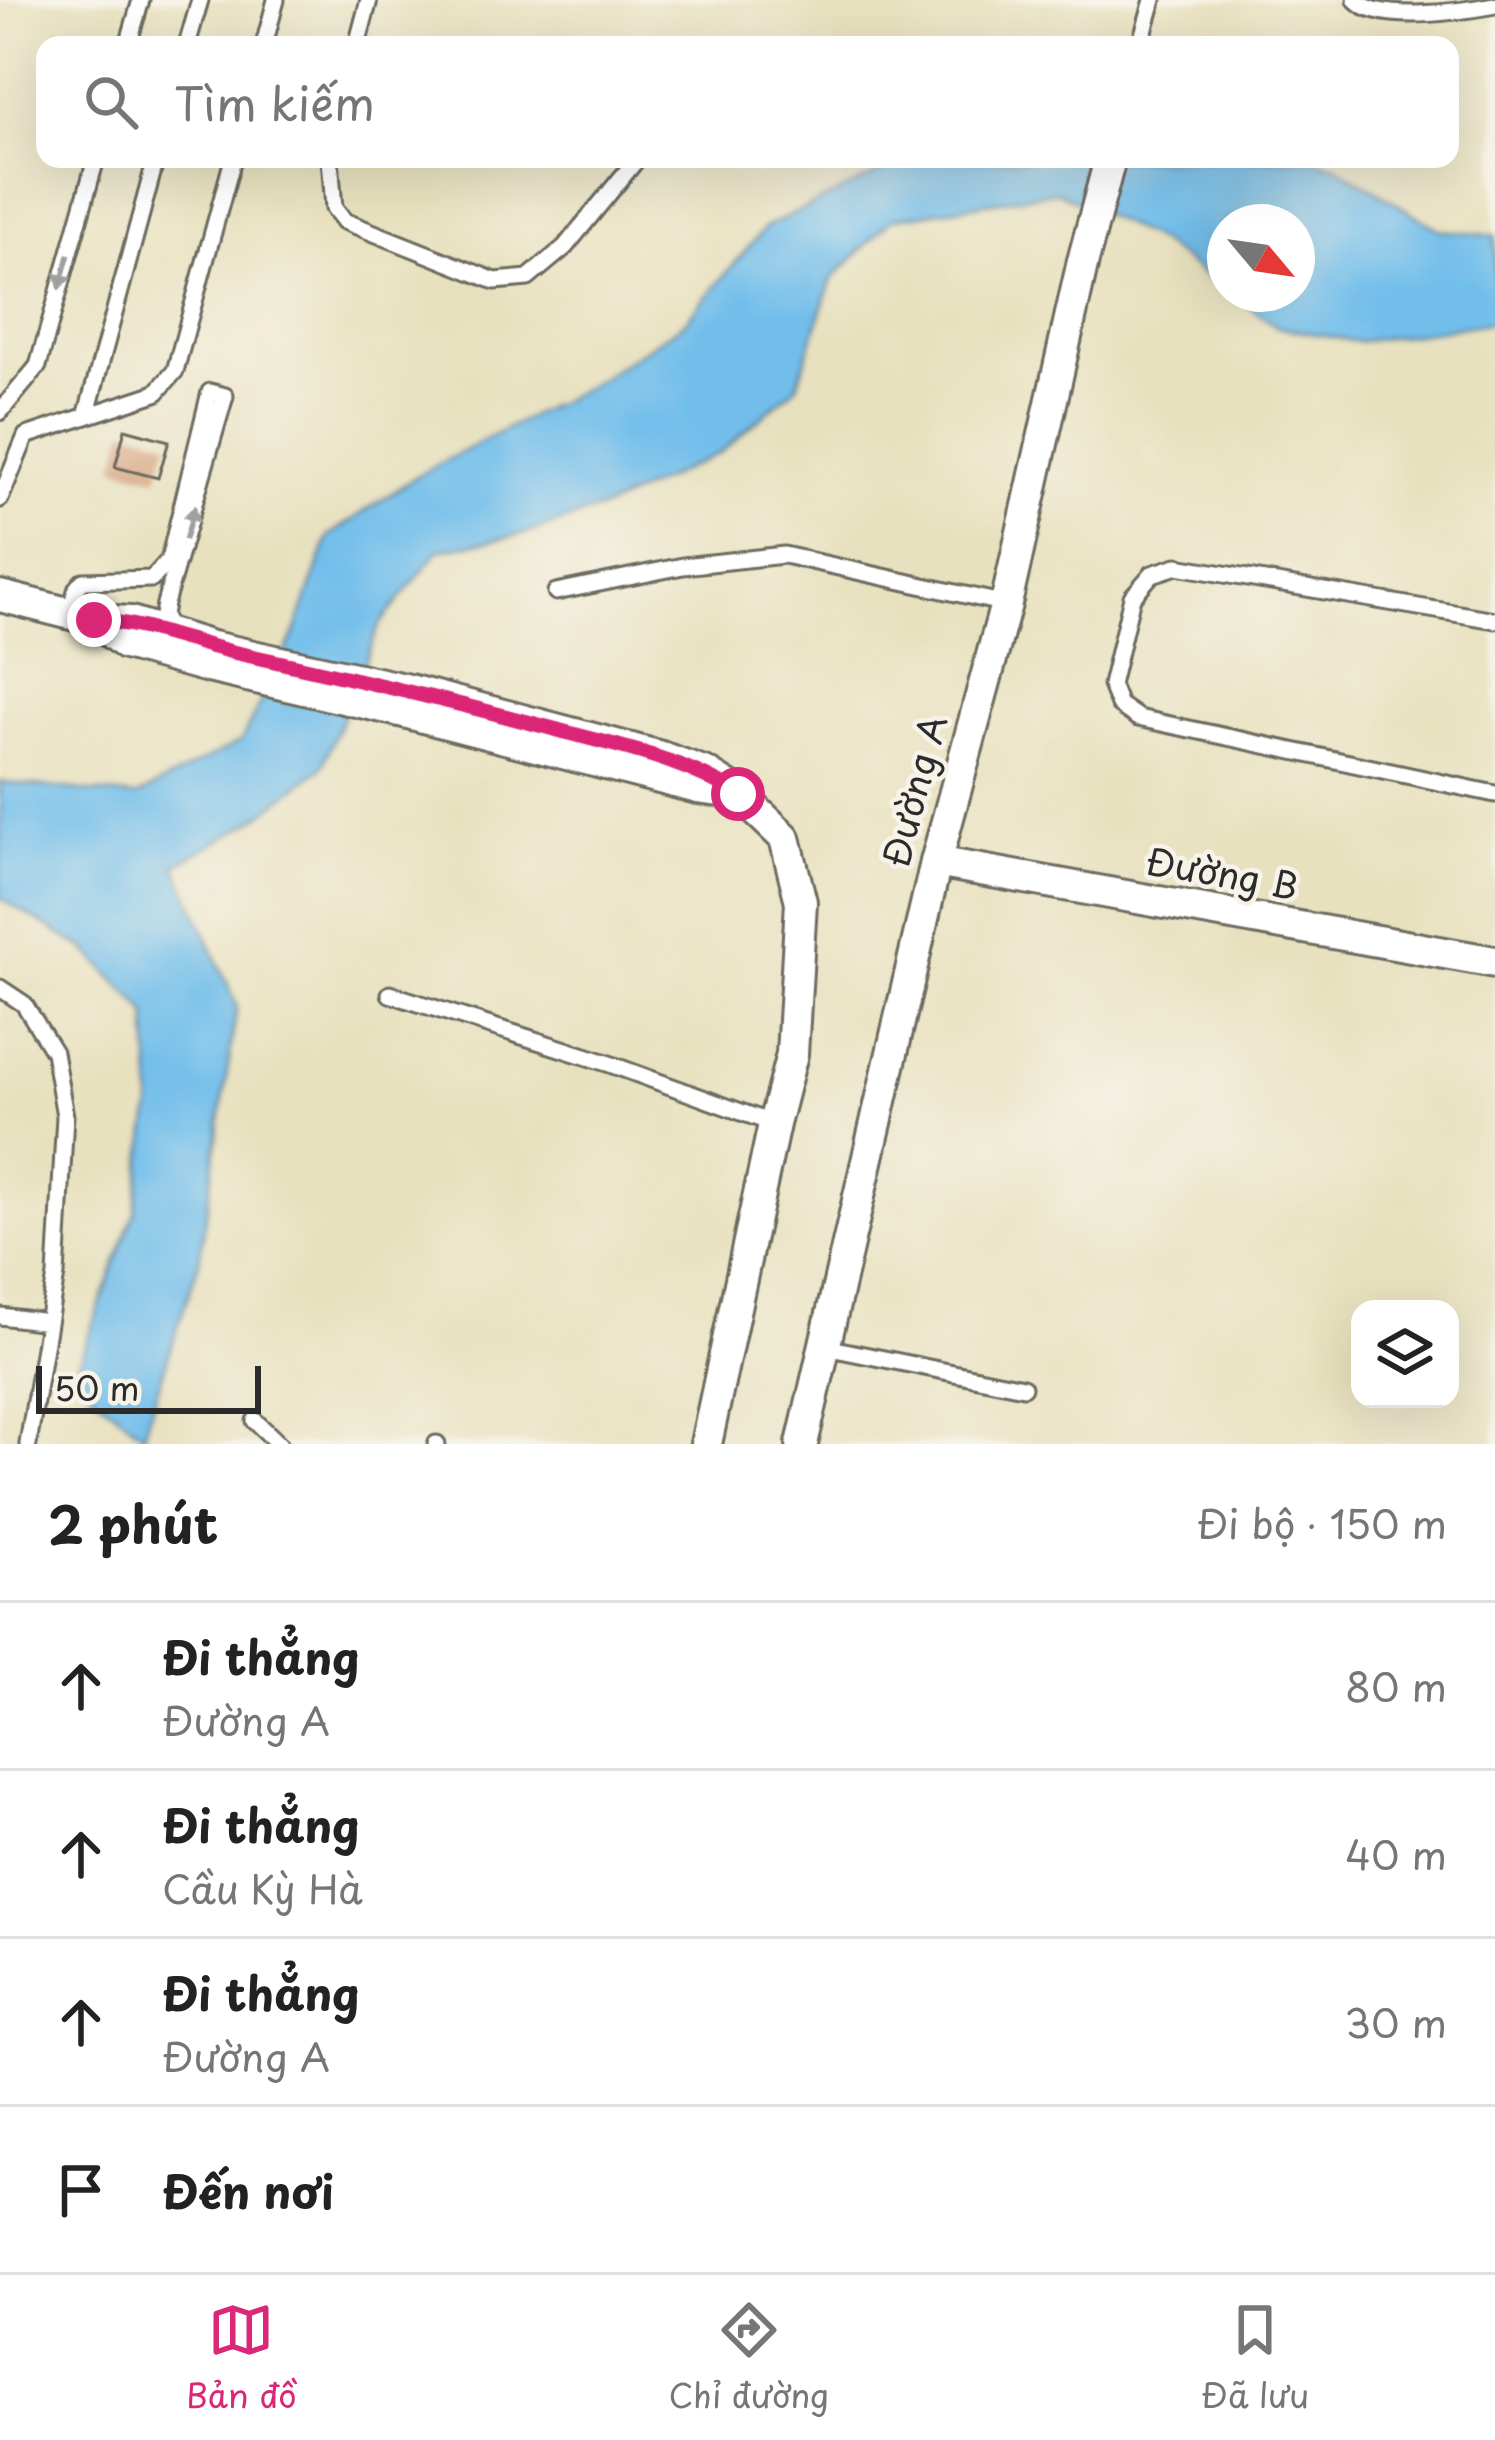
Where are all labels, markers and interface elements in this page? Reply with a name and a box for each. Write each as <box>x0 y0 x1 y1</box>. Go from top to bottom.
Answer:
search box <box>36 36 1459 168</box>
text: Tìm kiếm <box>174 68 375 136</box>
icon: search <box>78 69 144 135</box>
north arrow <box>1207 204 1315 312</box>
one-way arrow <box>54 253 73 290</box>
one-way arrow <box>182 504 200 541</box>
route end <box>67 593 121 647</box>
street label: Đường A <box>867 708 959 872</box>
route start <box>711 767 765 821</box>
street label: Đường B <box>1142 832 1302 912</box>
map controls <box>1351 1300 1459 1408</box>
button: layers <box>1351 1300 1459 1408</box>
scale bar <box>36 1360 261 1413</box>
text: 50 m <box>54 1362 140 1412</box>
text: 2 phút <box>48 1484 218 1561</box>
text: Đi bộ · 150 m <box>1197 1493 1447 1552</box>
text: Đi thẳng <box>162 1622 359 1690</box>
icon: ahead <box>48 1653 114 1719</box>
text: 80 m <box>1345 1656 1447 1715</box>
text: Đường A <box>162 1690 330 1749</box>
text: Đi thẳng <box>162 1790 359 1858</box>
icon: ahead <box>48 1821 114 1887</box>
text: 40 m <box>1345 1824 1447 1883</box>
text: Cầu Kỳ Hà <box>162 1858 363 1917</box>
text: Đi thẳng <box>162 1958 359 2026</box>
icon: ahead <box>48 1989 114 2055</box>
text: 30 m <box>1344 1992 1447 2051</box>
text: Đường A <box>162 2026 330 2085</box>
text: Đến nơi <box>162 2156 334 2224</box>
icon: arrive <box>48 2157 114 2223</box>
tab: Bản đồ <box>186 2297 297 2419</box>
tab: Chỉ đường <box>669 2297 829 2419</box>
tab: Đã lưu <box>1201 2297 1309 2419</box>

